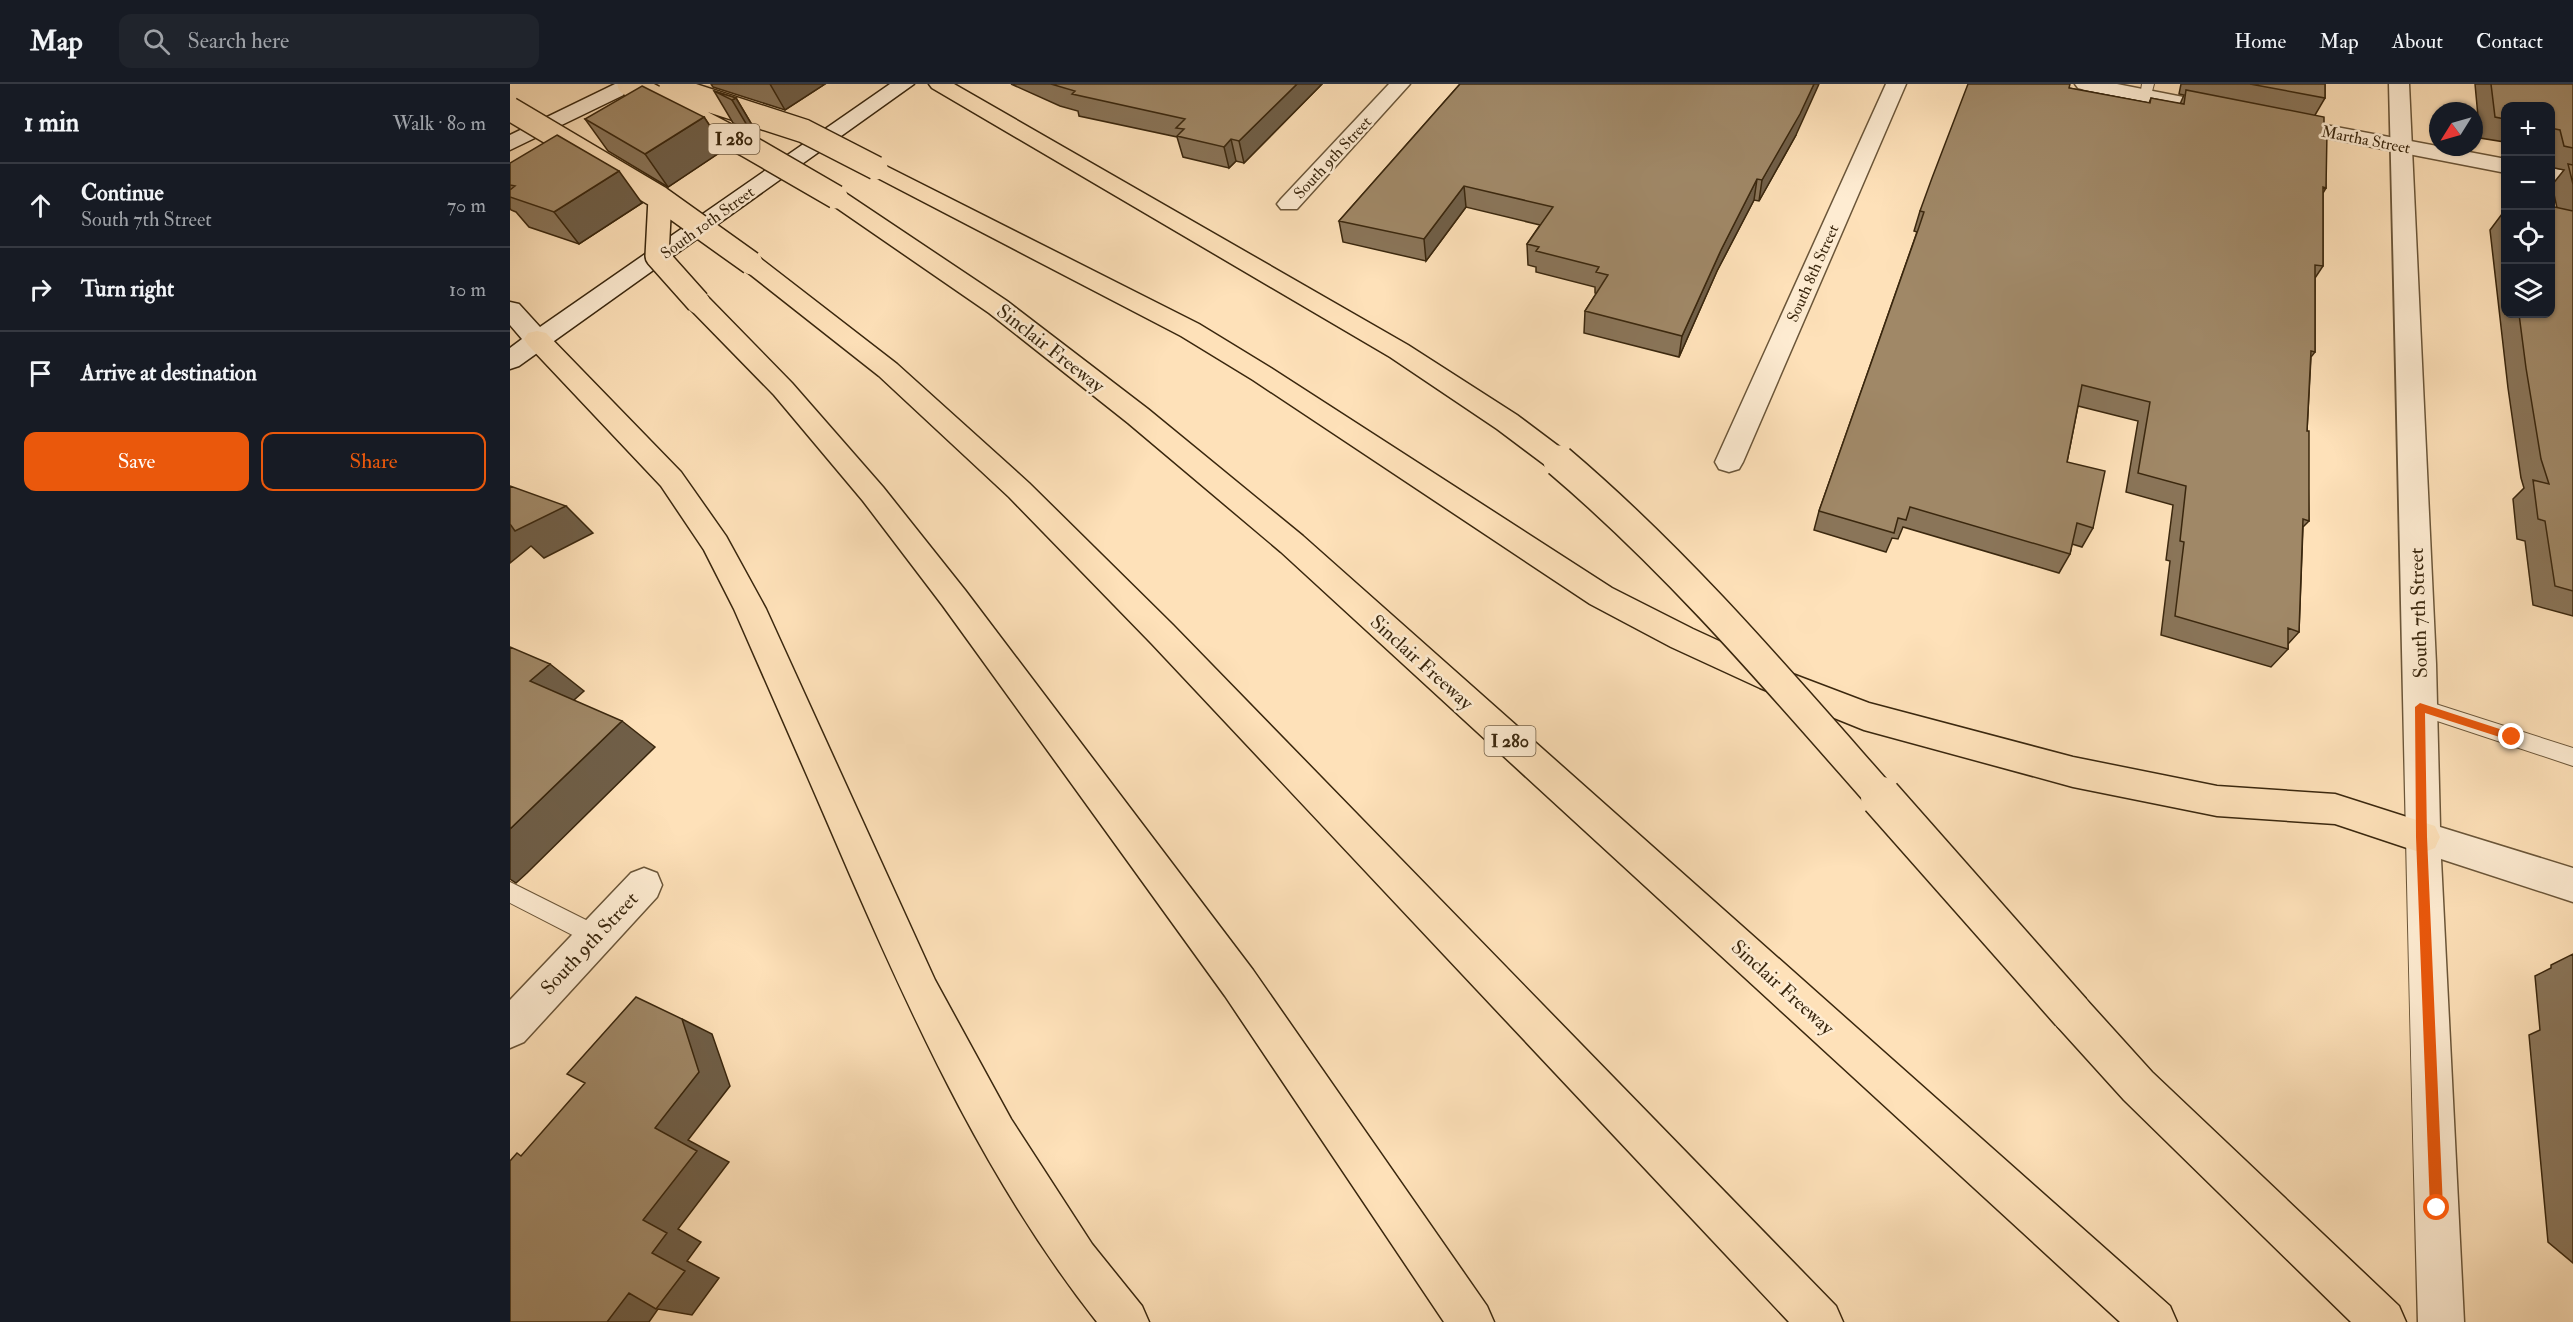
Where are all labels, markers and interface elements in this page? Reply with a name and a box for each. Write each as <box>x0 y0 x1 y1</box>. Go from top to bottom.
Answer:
search box <box>119 14 539 68</box>
text: Map <box>30 24 83 59</box>
icon: search <box>140 25 173 58</box>
text: Search here <box>188 27 289 55</box>
text: Home <box>2234 28 2286 55</box>
text: Map <box>2319 28 2359 55</box>
text: About <box>2392 28 2443 55</box>
text: Contact <box>2476 28 2543 55</box>
north arrow <box>2429 102 2483 156</box>
map controls <box>2501 102 2555 318</box>
button: + <box>2501 102 2555 156</box>
text: 1 min <box>24 107 79 139</box>
text: Walk · 80 m <box>393 111 486 136</box>
street label: South 9th Street <box>1289 112 1376 203</box>
street label: Martha Street <box>2320 122 2412 158</box>
road number: I 280 <box>708 124 760 154</box>
button: − <box>2501 156 2555 210</box>
text: Continue <box>81 179 164 207</box>
street label: South 10th Street <box>657 182 758 264</box>
icon: ahead <box>24 189 57 222</box>
text: 70 m <box>447 193 486 218</box>
text: South 7th Street <box>81 207 212 232</box>
button: locate <box>2501 210 2555 264</box>
street label: South 8th Street <box>1782 221 1843 325</box>
button: layers <box>2501 264 2555 318</box>
icon: right <box>24 273 57 306</box>
text: Turn right <box>81 275 174 303</box>
text: 10 m <box>449 277 486 302</box>
street label: Sinclair Freeway <box>992 298 1111 399</box>
icon: arrive <box>24 357 57 390</box>
text: Arrive at destination <box>81 359 257 387</box>
button: Save <box>24 432 249 491</box>
button: Share <box>261 432 486 491</box>
street label: South 7th Street <box>2404 547 2433 679</box>
street label: Sinclair Freeway <box>1365 609 1479 716</box>
route end <box>2498 723 2524 749</box>
road number: I 280 <box>1484 726 1536 756</box>
street label: South 9th Street <box>535 886 644 1000</box>
street label: Sinclair Freeway <box>1726 934 1840 1041</box>
route start <box>2423 1194 2449 1220</box>

